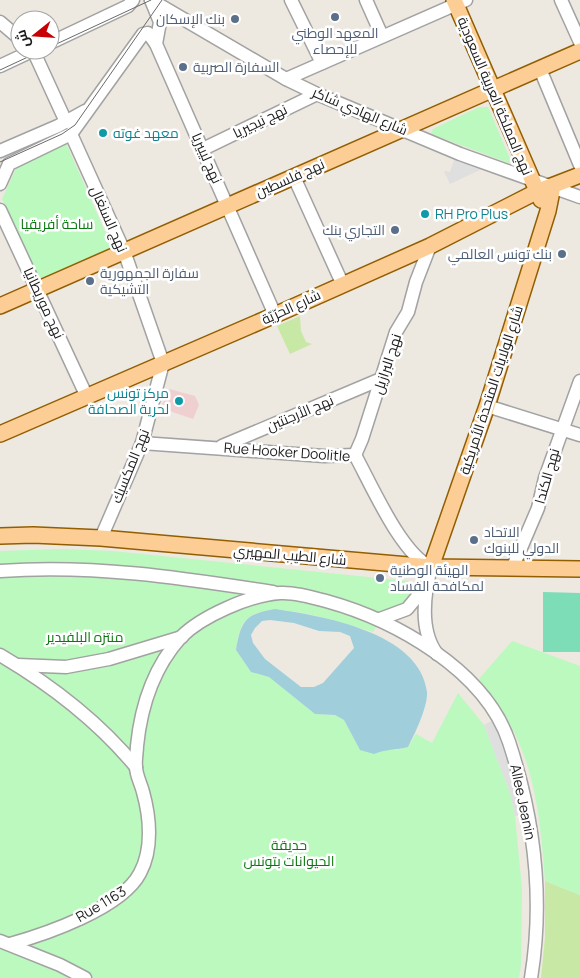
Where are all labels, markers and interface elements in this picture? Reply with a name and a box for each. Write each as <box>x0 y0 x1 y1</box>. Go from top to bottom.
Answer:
place label: بنك الإسكان <box>156 9 225 28</box>
north arrow <box>10 10 60 60</box>
marker: المعهد الوطني للإحصاء <box>329 11 341 23</box>
marker: بنك الإسكان <box>229 13 241 25</box>
street label: نهج المملكة العربية السعودية <box>453 14 537 178</box>
place label: المعهد الوطني للإحصاء <box>291 23 379 58</box>
text: ش <box>10 28 34 50</box>
place label: السفارة الصربية <box>193 57 280 76</box>
marker: السفارة الصربية <box>177 61 189 73</box>
street label: شارع الهادي شاكر <box>308 82 411 142</box>
street label: نهج نيجيريا <box>229 99 290 142</box>
place label: معهد غوته <box>113 123 179 142</box>
marker: معهد غوته <box>97 127 109 139</box>
street label: نهج ليبيريا <box>188 129 227 186</box>
street label: نهج فلسطين <box>252 154 327 201</box>
street label: نهج السنغال <box>86 183 133 255</box>
place label: RH Pro Plus <box>435 204 508 223</box>
marker: RH Pro Plus <box>419 208 431 220</box>
park label: ساحة أفريقيا <box>21 214 93 233</box>
place label: التجاري بنك <box>322 220 385 242</box>
marker: التجاري بنك <box>389 224 401 236</box>
place label: بنك تونس العالمي <box>448 244 552 266</box>
marker: بنك تونس العالمي <box>556 248 568 260</box>
place label: سفارة الجمهورية التشيكية <box>100 263 199 298</box>
street label: نهج موريطانيا <box>20 264 69 342</box>
marker: سفارة الجمهورية التشيكية <box>84 275 96 287</box>
street label: شارع الحرّيّة <box>258 285 323 328</box>
street label: شارع الولايات المتحدة الأمريكية <box>454 303 527 477</box>
street label: نهج البرازيل <box>368 331 405 397</box>
place label: مركز تونس لحرية الصحافة <box>88 383 169 418</box>
street label: نهج الأرجنتين <box>263 390 336 435</box>
marker: مركز تونس لحرية الصحافة <box>173 395 185 407</box>
street label: نهج المكسيك <box>106 426 153 506</box>
street label: Rue Hooker Doolitle <box>223 438 351 465</box>
street label: نهج الكندا <box>530 446 563 506</box>
place label: الاتحاد الدولي للبنوك <box>484 522 559 560</box>
marker: الاتحاد الدولي للبنوك <box>468 534 480 546</box>
street label: شارع الطيب المهيري <box>232 540 347 572</box>
place label: الهيئة الوطنية لمكافحة الفساد <box>390 560 484 595</box>
marker: الهيئة الوطنية لمكافحة الفساد <box>374 572 386 584</box>
park label: منتزه البلفيدير <box>46 627 123 646</box>
street label: Allee Jeanin <box>506 762 541 841</box>
park label: حديقة الحيوانات بتونس <box>244 835 334 870</box>
street label: Rue 1163 <box>72 881 129 926</box>

